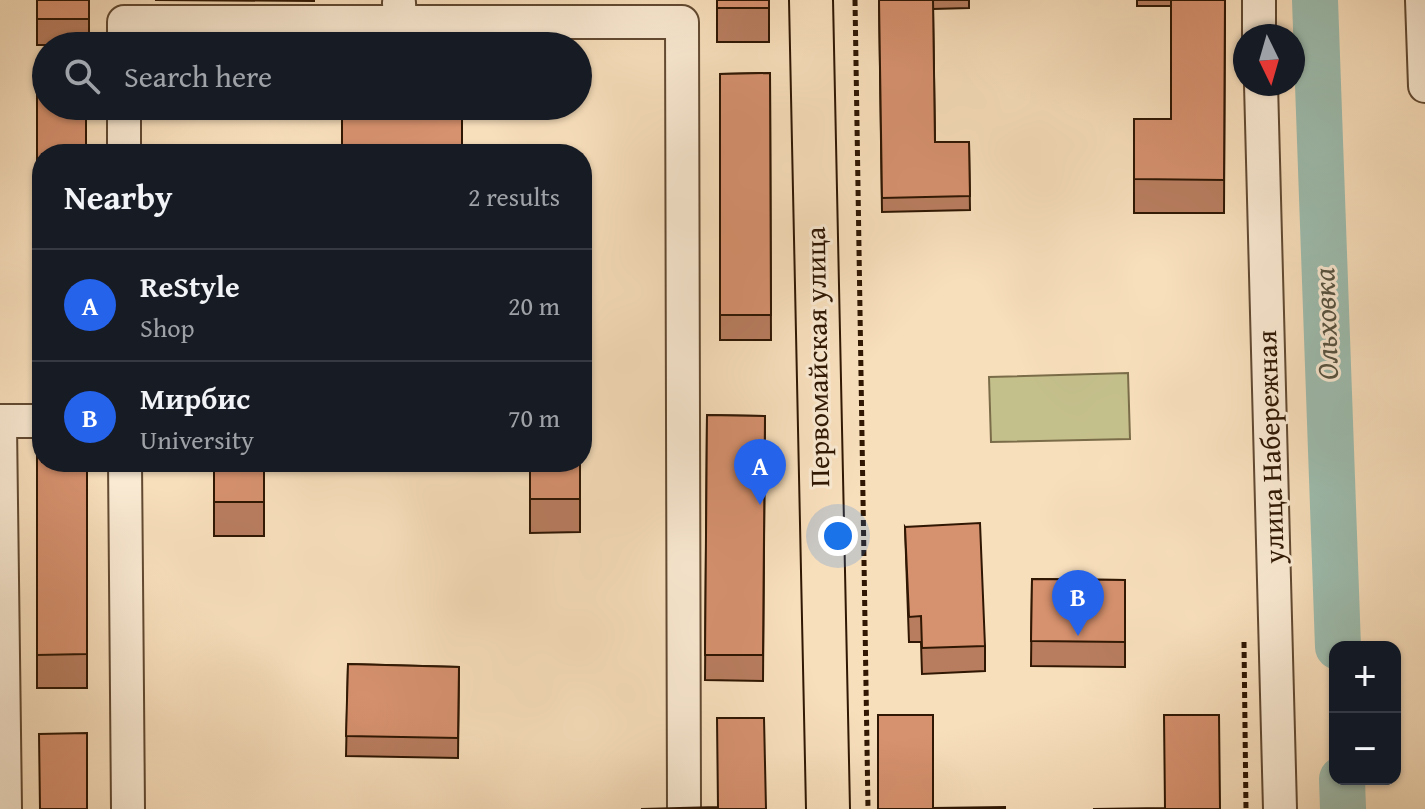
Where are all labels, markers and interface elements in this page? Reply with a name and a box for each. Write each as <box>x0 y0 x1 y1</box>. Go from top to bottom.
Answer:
north arrow <box>1233 24 1305 96</box>
search box <box>32 32 592 120</box>
icon: search <box>60 54 104 98</box>
text: Search here <box>124 54 272 98</box>
text: Nearby <box>64 172 173 221</box>
text: 2 results <box>468 177 560 216</box>
street label: Первомайская улица <box>794 226 839 488</box>
text: ReStyle <box>140 264 240 308</box>
water label: Ольховка <box>1301 267 1349 381</box>
text: A <box>82 286 98 325</box>
text: 20 m <box>508 286 560 325</box>
text: Shop <box>140 308 195 347</box>
street label: улица Набережная <box>1245 330 1294 565</box>
text: Мирбис <box>140 376 250 420</box>
text: B <box>82 398 98 437</box>
text: 70 m <box>508 398 560 437</box>
text: University <box>140 420 254 459</box>
pin: A <box>734 439 786 505</box>
your location <box>818 516 858 556</box>
pin: B <box>1052 570 1104 636</box>
map controls <box>1329 641 1401 785</box>
button: + <box>1329 641 1401 713</box>
button: − <box>1329 713 1401 785</box>

